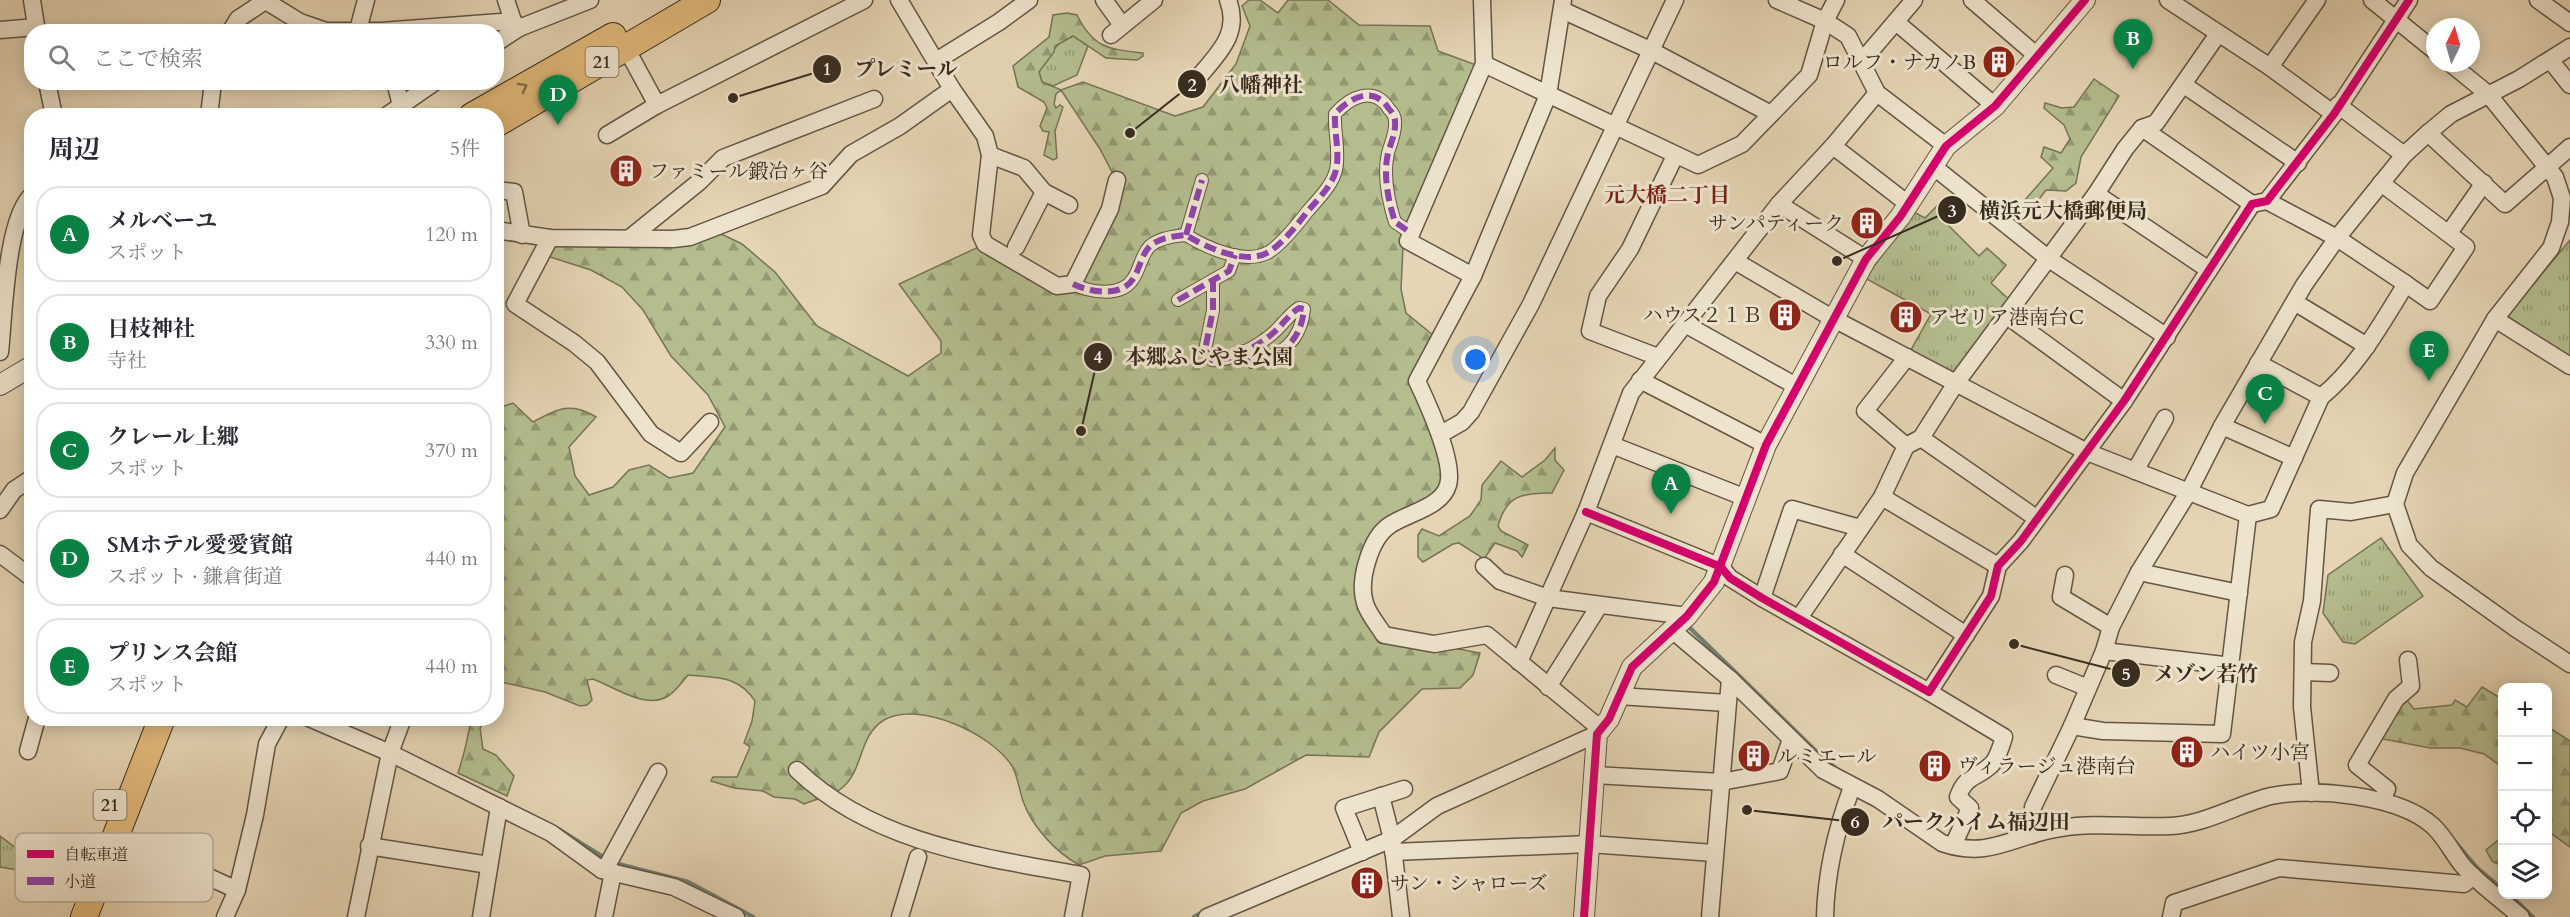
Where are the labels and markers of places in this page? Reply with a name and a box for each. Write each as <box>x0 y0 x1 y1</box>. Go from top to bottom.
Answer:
pin: B <box>2114 20 2152 69</box>
building icon: ロルフ・ナカノB <box>1981 44 2017 80</box>
callout: プレミール <box>812 49 971 88</box>
place label: ロルフ・ナカノB <box>1823 49 1976 76</box>
callout: 八幡神社 <box>1177 65 1315 104</box>
pin: D <box>538 76 578 125</box>
building icon: ファミール鍛冶ヶ谷 <box>608 153 644 189</box>
place label: ファミール鍛冶ヶ谷 <box>649 158 828 185</box>
callout: 横浜元大橋郵便局 <box>1937 191 2159 230</box>
building icon: サンパティーク <box>1849 205 1885 241</box>
place label: サンパティーク <box>1708 210 1844 237</box>
building icon: ハウス２１Ｂ <box>1767 297 1803 333</box>
building icon: アゼリア港南台C <box>1888 299 1924 335</box>
place label: ハウス２１Ｂ <box>1643 302 1762 329</box>
place label: アゼリア港南台C <box>1929 304 2084 331</box>
pin: E <box>2410 332 2448 381</box>
callout: 本郷ふじやま公園 <box>1083 337 1305 376</box>
pin: C <box>2246 374 2284 424</box>
pin: A <box>1652 464 1690 514</box>
callout: メゾン若竹 <box>2111 654 2270 693</box>
building icon: ハイツ小宮 <box>2169 734 2205 770</box>
building icon: ルミエール <box>1736 738 1772 774</box>
place label: ハイツ小宮 <box>2210 739 2310 766</box>
place label: ルミエール <box>1777 743 1877 770</box>
building icon: ヴィラージュ港南台 <box>1917 748 1953 784</box>
place label: ヴィラージュ港南台 <box>1958 753 2136 780</box>
callout: パークハイム福辺田 <box>1840 802 2083 841</box>
building icon: サン・シャローズ <box>1349 865 1385 901</box>
place label: サン・シャローズ <box>1390 870 1548 897</box>

